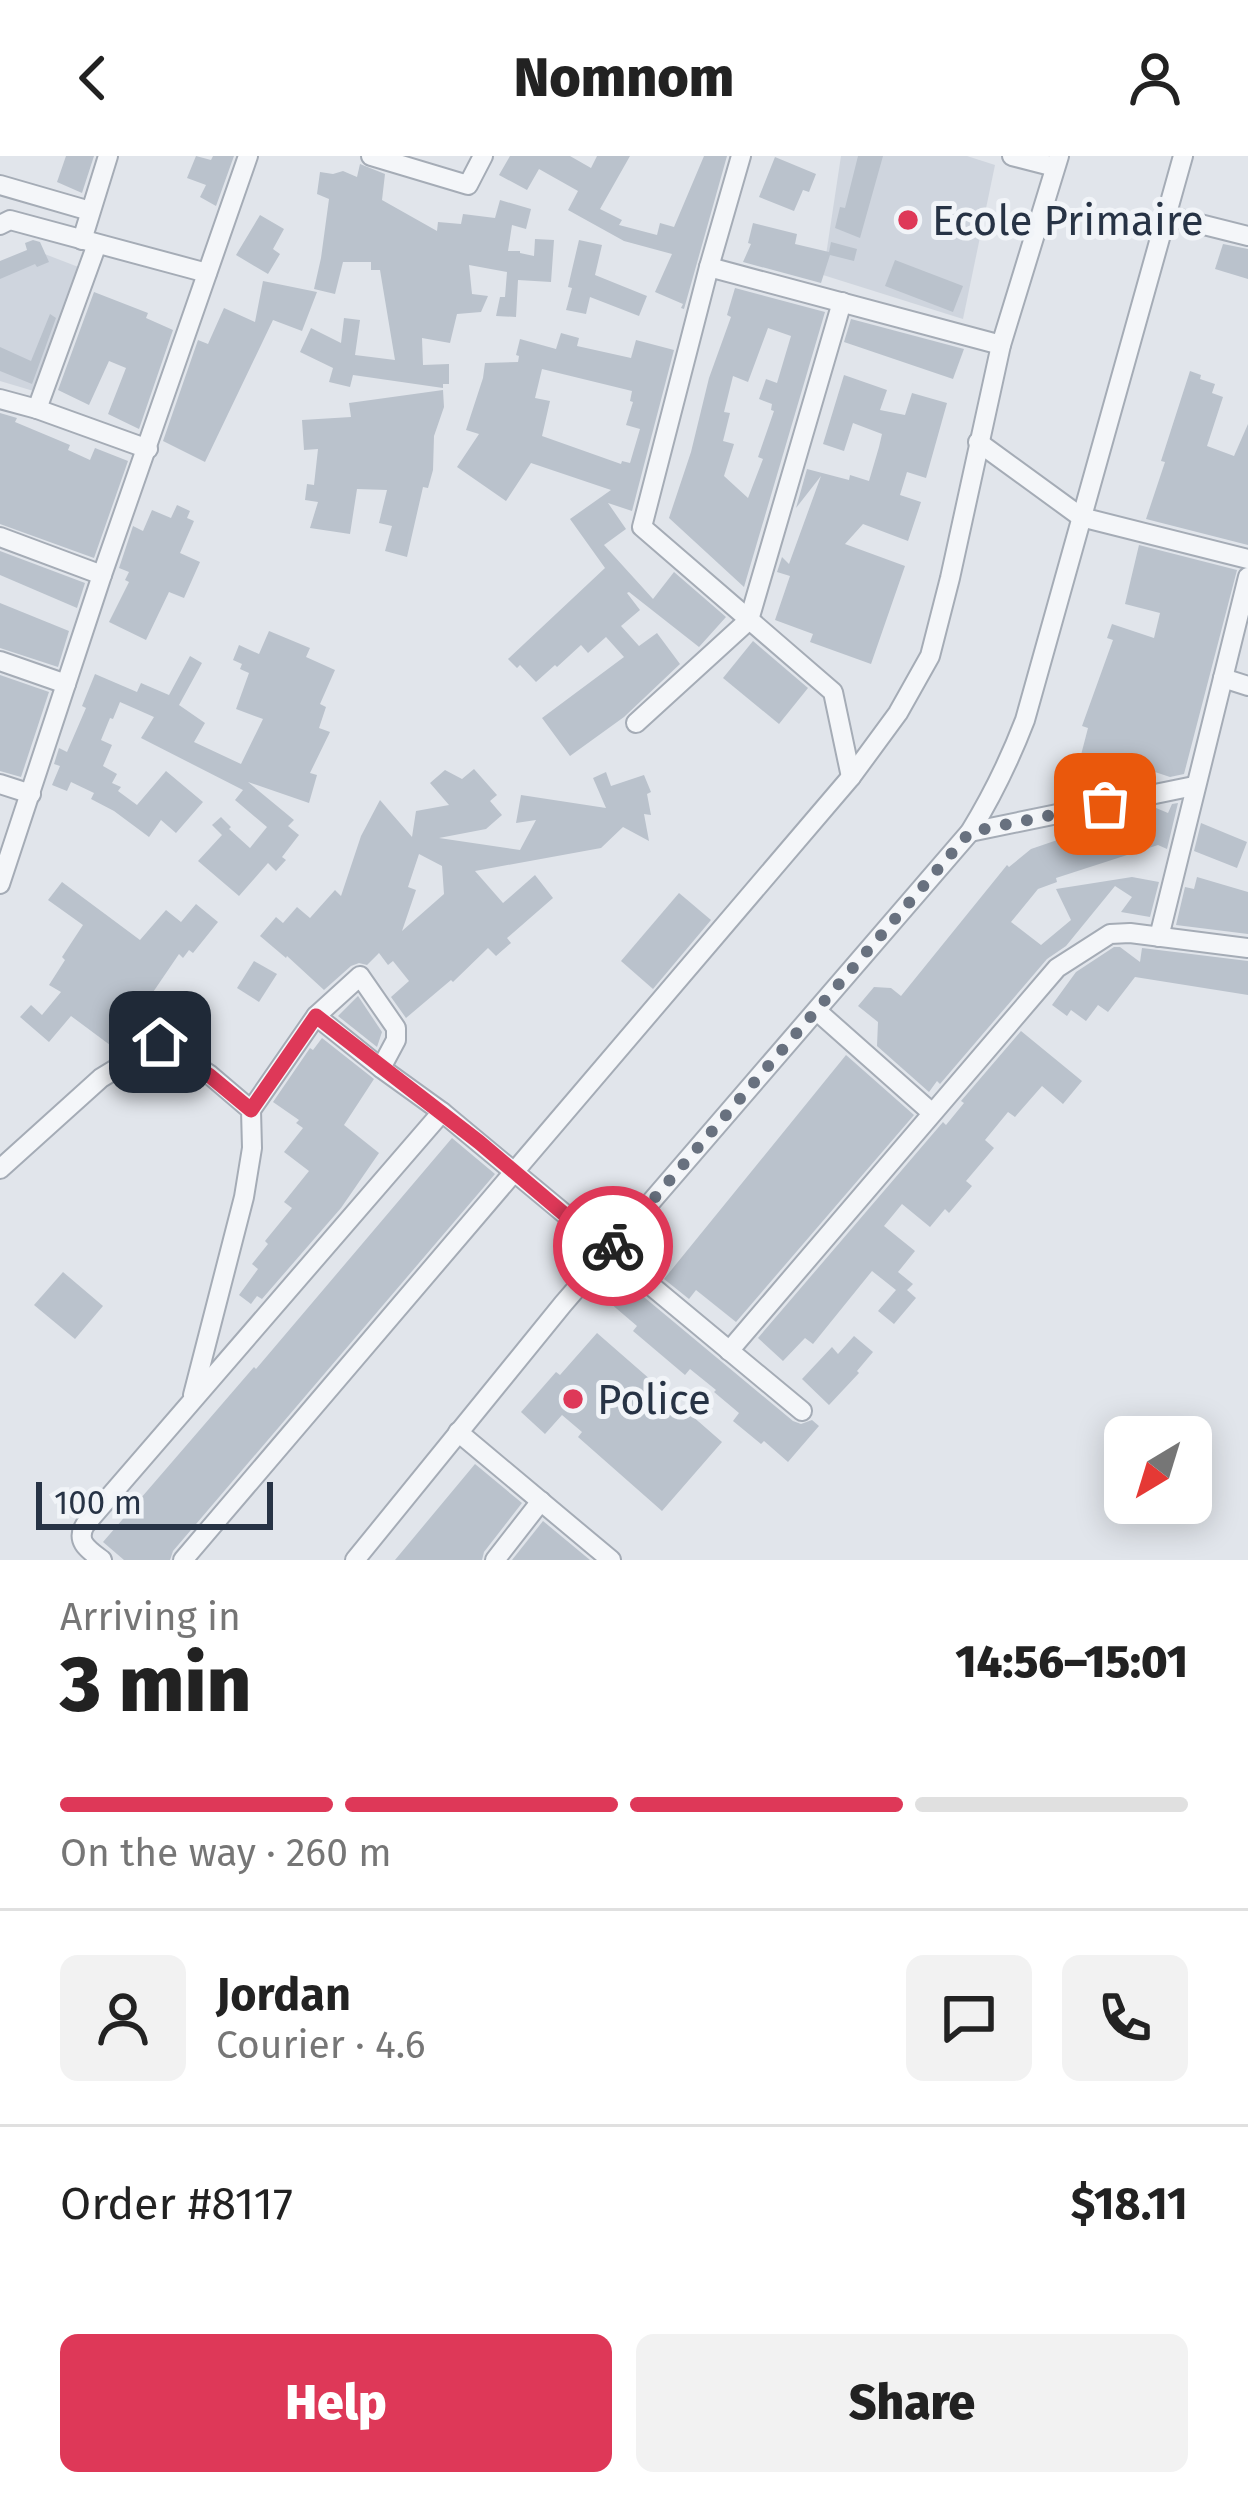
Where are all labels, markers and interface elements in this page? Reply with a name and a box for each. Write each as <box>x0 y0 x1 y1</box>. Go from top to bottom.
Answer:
icon: back <box>60 45 126 111</box>
icon: person <box>1122 45 1188 111</box>
text: Nomnom <box>514 46 734 110</box>
place label: Ecole Primaire <box>932 196 1204 246</box>
marker: Ecole Primaire <box>895 207 921 233</box>
pin <box>1054 753 1156 855</box>
icon: bag <box>1072 771 1138 837</box>
pin <box>109 991 211 1093</box>
icon: home <box>127 1009 193 1075</box>
courier <box>553 1186 673 1306</box>
icon: bike <box>580 1213 646 1279</box>
place label: Police <box>597 1375 711 1425</box>
marker: Police <box>560 1386 586 1412</box>
north arrow <box>1104 1416 1212 1524</box>
map controls <box>1104 1416 1212 1524</box>
scale bar <box>36 1476 273 1529</box>
text: 100 m <box>54 1483 142 1523</box>
text: Arriving in <box>60 1594 241 1640</box>
text: 14:56–15:01 <box>955 1635 1188 1689</box>
text: 3 min <box>60 1638 251 1732</box>
text: On the way · 260 m <box>60 1830 392 1876</box>
button: person <box>60 1955 186 2081</box>
button: chat <box>906 1955 1032 2081</box>
button: phone <box>1062 1955 1188 2081</box>
text: Jordan <box>216 1968 351 2022</box>
text: Courier · 4.6 <box>216 2022 425 2068</box>
text: Order #8117 <box>60 2177 293 2231</box>
text: $18.11 <box>1071 2177 1188 2231</box>
button: Help <box>60 2334 612 2472</box>
button: Share <box>636 2334 1188 2472</box>

